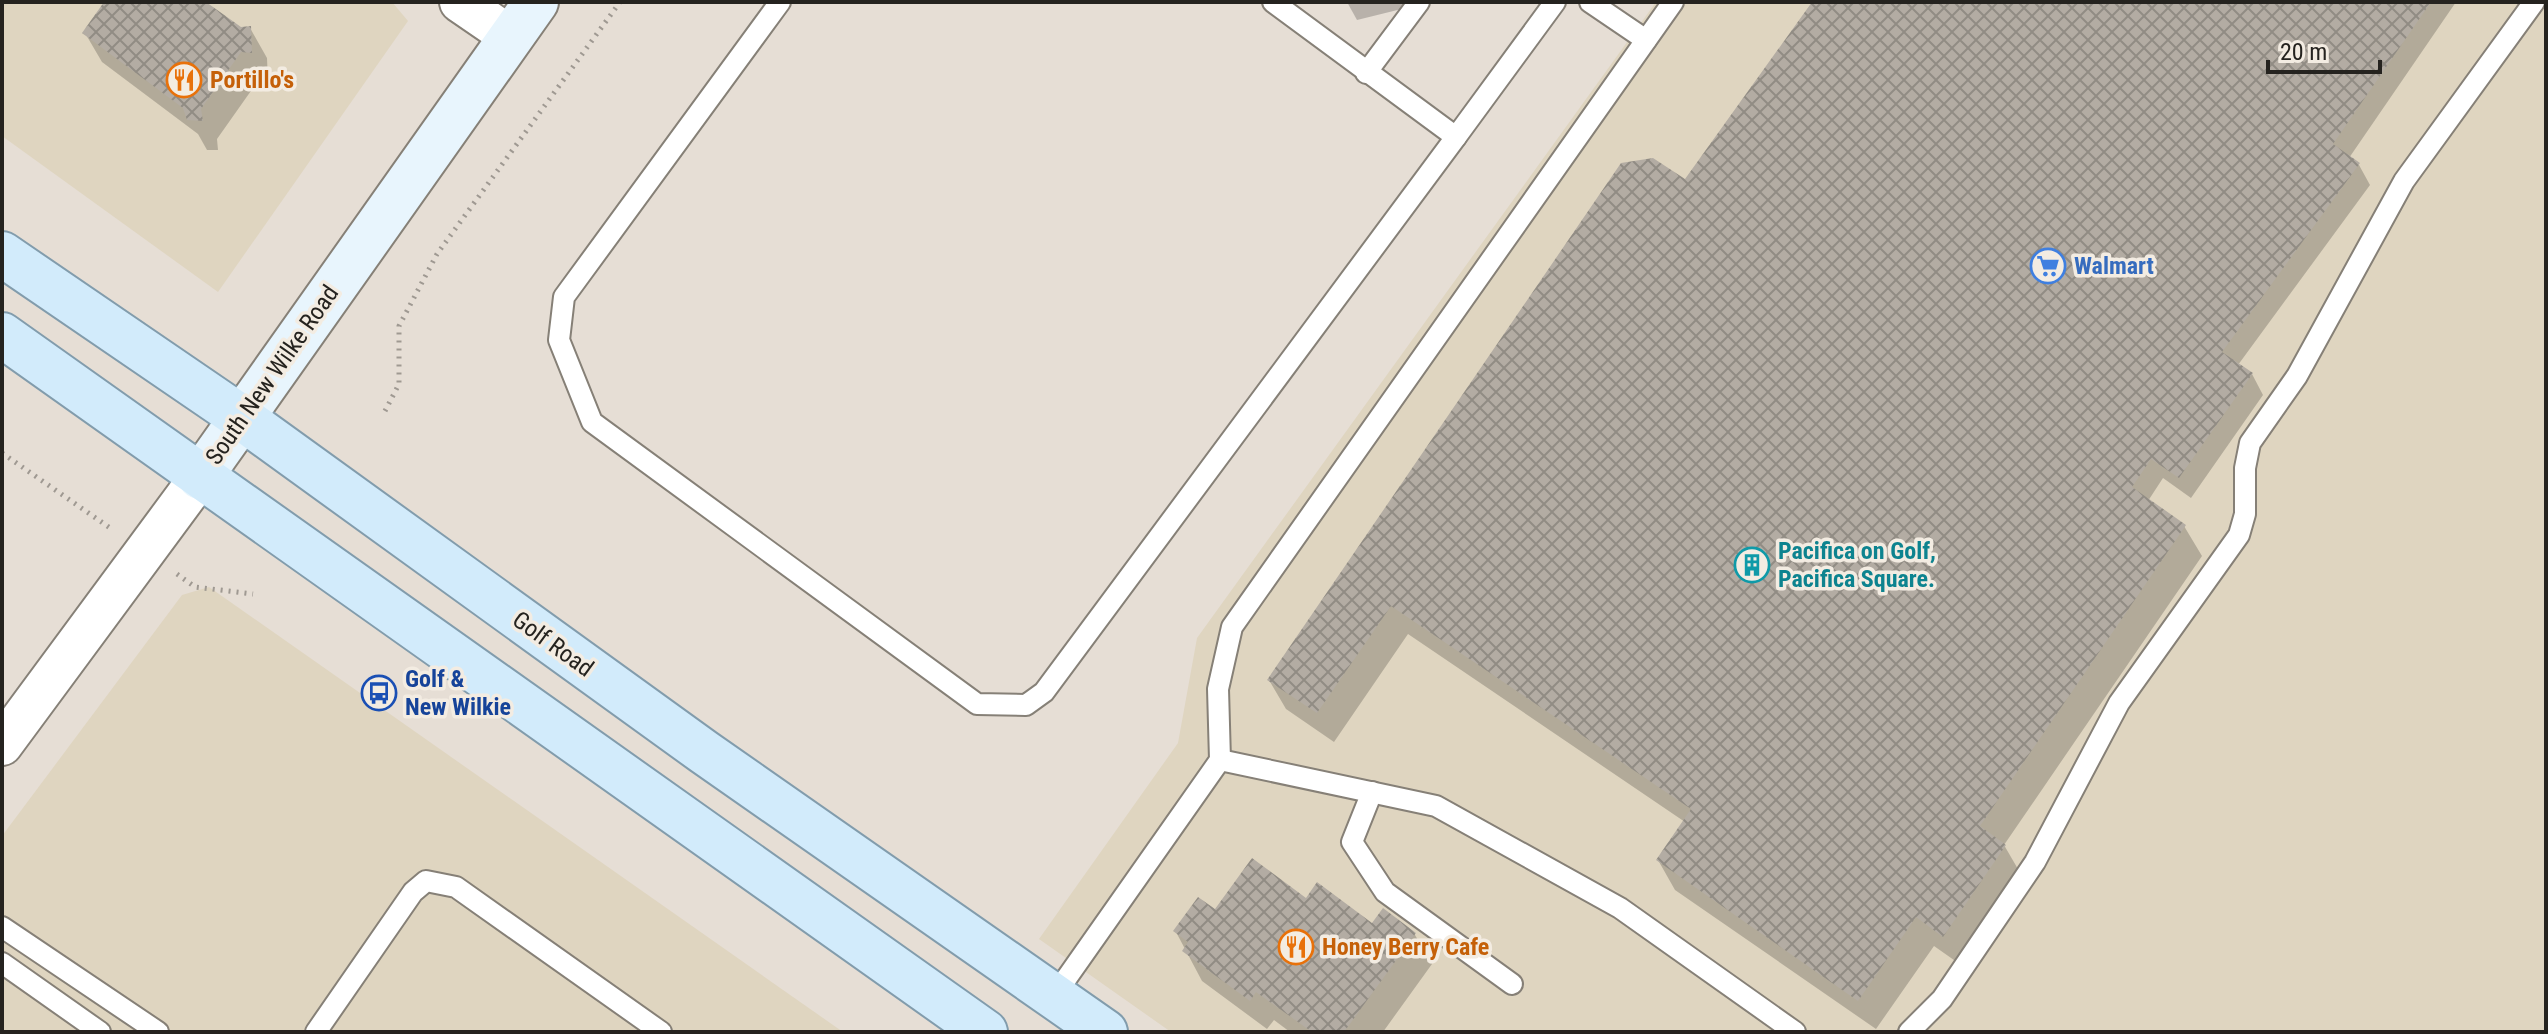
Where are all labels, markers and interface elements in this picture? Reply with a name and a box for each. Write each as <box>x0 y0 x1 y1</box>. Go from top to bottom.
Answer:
scale bar <box>2268 24 2380 74</box>
text: 20 m <box>2280 38 2327 66</box>
restaurant icon: Portillo's <box>165 61 203 99</box>
place label: Portillo's <box>210 66 294 94</box>
supermarket icon: Walmart <box>2029 247 2067 285</box>
place label: Walmart <box>2074 252 2154 280</box>
street label: South New Wilke Road <box>200 280 344 470</box>
place label: Pacifica on Golf, Pacifica Square. <box>1778 537 1936 593</box>
building icon: Pacifica on Golf, Pacifica Square. <box>1733 546 1771 584</box>
street label: Golf Road <box>507 605 599 683</box>
place label: Golf & New Wilkie <box>405 665 511 721</box>
bus stop icon: Golf & New Wilkie <box>360 674 398 712</box>
restaurant icon: Honey Berry Cafe <box>1277 928 1315 966</box>
place label: Honey Berry Cafe <box>1322 933 1489 961</box>

